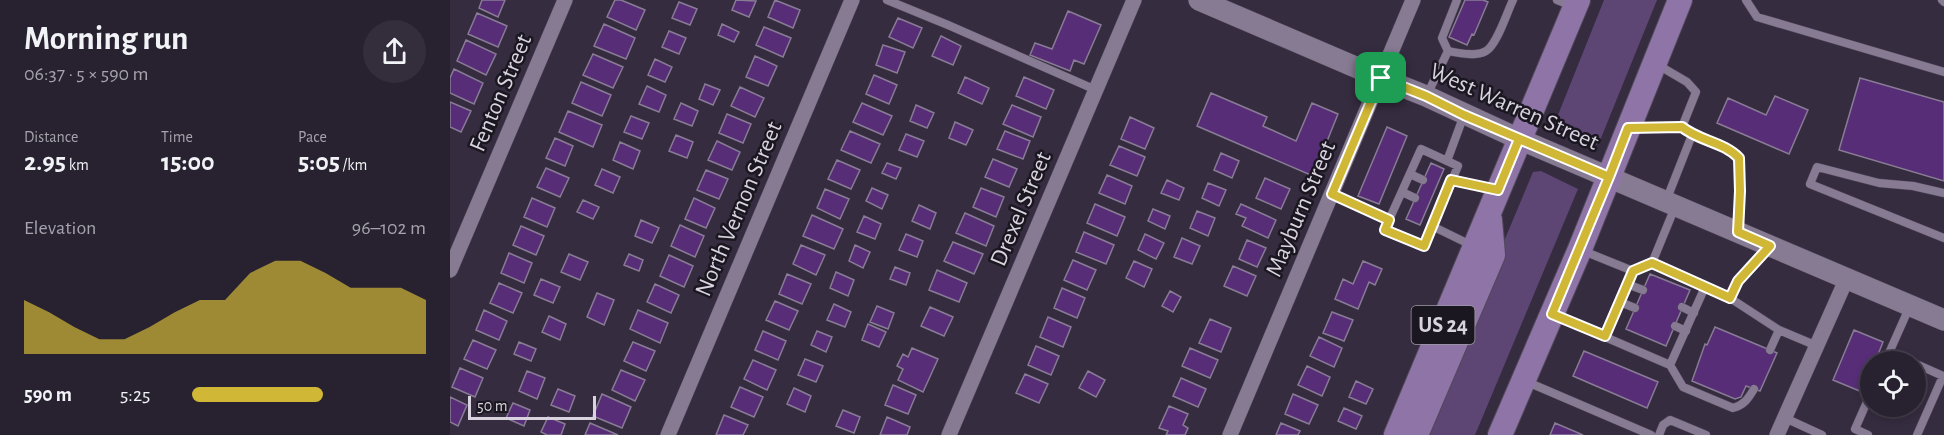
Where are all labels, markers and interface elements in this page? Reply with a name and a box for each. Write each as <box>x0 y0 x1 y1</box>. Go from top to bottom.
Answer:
button: share <box>363 20 426 83</box>
text: Morning run <box>24 23 188 56</box>
street label: Fenton Street <box>466 31 537 155</box>
pin <box>1355 52 1406 103</box>
street label: West Warren Street <box>1426 59 1602 155</box>
icon: arrive <box>1364 61 1397 94</box>
text: 06:37 · 5 × 590 m <box>24 64 148 84</box>
street label: North Vernon Street <box>691 118 787 300</box>
text: Distance <box>24 129 78 145</box>
text: Time <box>161 129 193 145</box>
text: Pace <box>298 129 327 145</box>
street label: Mayburn Street <box>1262 137 1340 280</box>
street label: Drexel Street <box>986 148 1056 270</box>
text: 2.95 <box>24 149 66 175</box>
text: 15:00 <box>161 149 215 175</box>
text: 5:05 <box>298 149 340 175</box>
text: km <box>66 157 89 173</box>
text: /km <box>340 157 367 173</box>
text: Elevation <box>24 218 96 238</box>
text: 96–102 m <box>352 218 426 238</box>
road number: US 24 <box>1412 306 1474 344</box>
map controls <box>1860 351 1926 417</box>
button: locate <box>1860 351 1926 417</box>
text: 590 m <box>24 385 72 405</box>
text: 5:25 <box>120 385 150 405</box>
scale bar <box>468 393 596 420</box>
text: 50 m <box>477 398 508 414</box>

